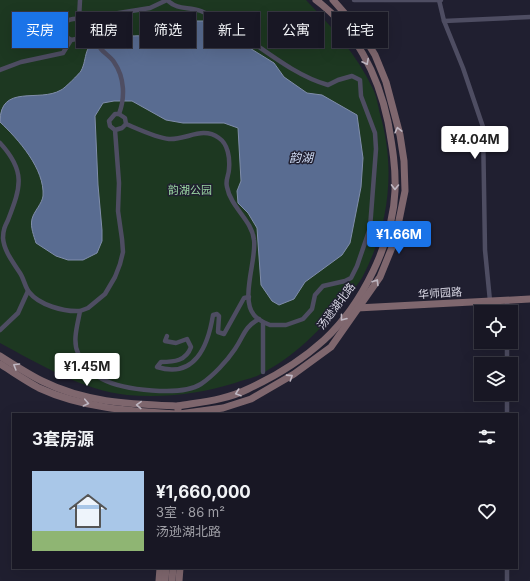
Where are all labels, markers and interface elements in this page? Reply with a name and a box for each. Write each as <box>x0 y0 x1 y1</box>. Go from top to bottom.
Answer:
chip: 买房 <box>12 12 68 48</box>
chip: 租房 <box>76 12 132 48</box>
chip: 筛选 <box>140 12 196 48</box>
chip: 新上 <box>204 12 260 48</box>
chip: 公寓 <box>268 12 324 48</box>
chip: 住宅 <box>332 12 388 48</box>
one-way arrow <box>362 57 369 65</box>
pin: ¥4.04M <box>442 126 508 160</box>
one-way arrow <box>395 127 403 133</box>
text: ¥4.04M <box>450 131 500 147</box>
water label: 韵湖 <box>289 150 315 165</box>
park label: 韵湖公园 <box>168 183 212 197</box>
one-way arrow <box>391 184 399 190</box>
pin: ¥1.66M <box>366 221 432 255</box>
text: ¥1.66M <box>376 226 422 242</box>
one-way arrow <box>372 279 379 286</box>
street label: 汤逊湖北路 <box>314 280 358 332</box>
street label: 华师园路 <box>418 284 462 302</box>
map controls <box>474 305 518 401</box>
button: locate <box>474 305 518 349</box>
one-way arrow <box>340 314 347 321</box>
pin: ¥1.45M <box>54 353 120 387</box>
button: layers <box>474 357 518 401</box>
text: ¥1.45M <box>64 358 110 374</box>
one-way arrow <box>13 363 20 371</box>
one-way arrow <box>285 374 292 381</box>
one-way arrow <box>235 388 242 397</box>
one-way arrow <box>83 399 89 407</box>
one-way arrow <box>136 400 142 409</box>
icon: filters <box>476 426 498 448</box>
text: 3套房源 <box>32 429 94 449</box>
text: ¥1,660,000 <box>156 482 251 502</box>
icon: home <box>64 487 112 535</box>
icon: heart <box>476 500 498 522</box>
text: 3室 · 86 m² <box>156 504 225 520</box>
text: 汤逊湖北路 <box>156 523 221 539</box>

